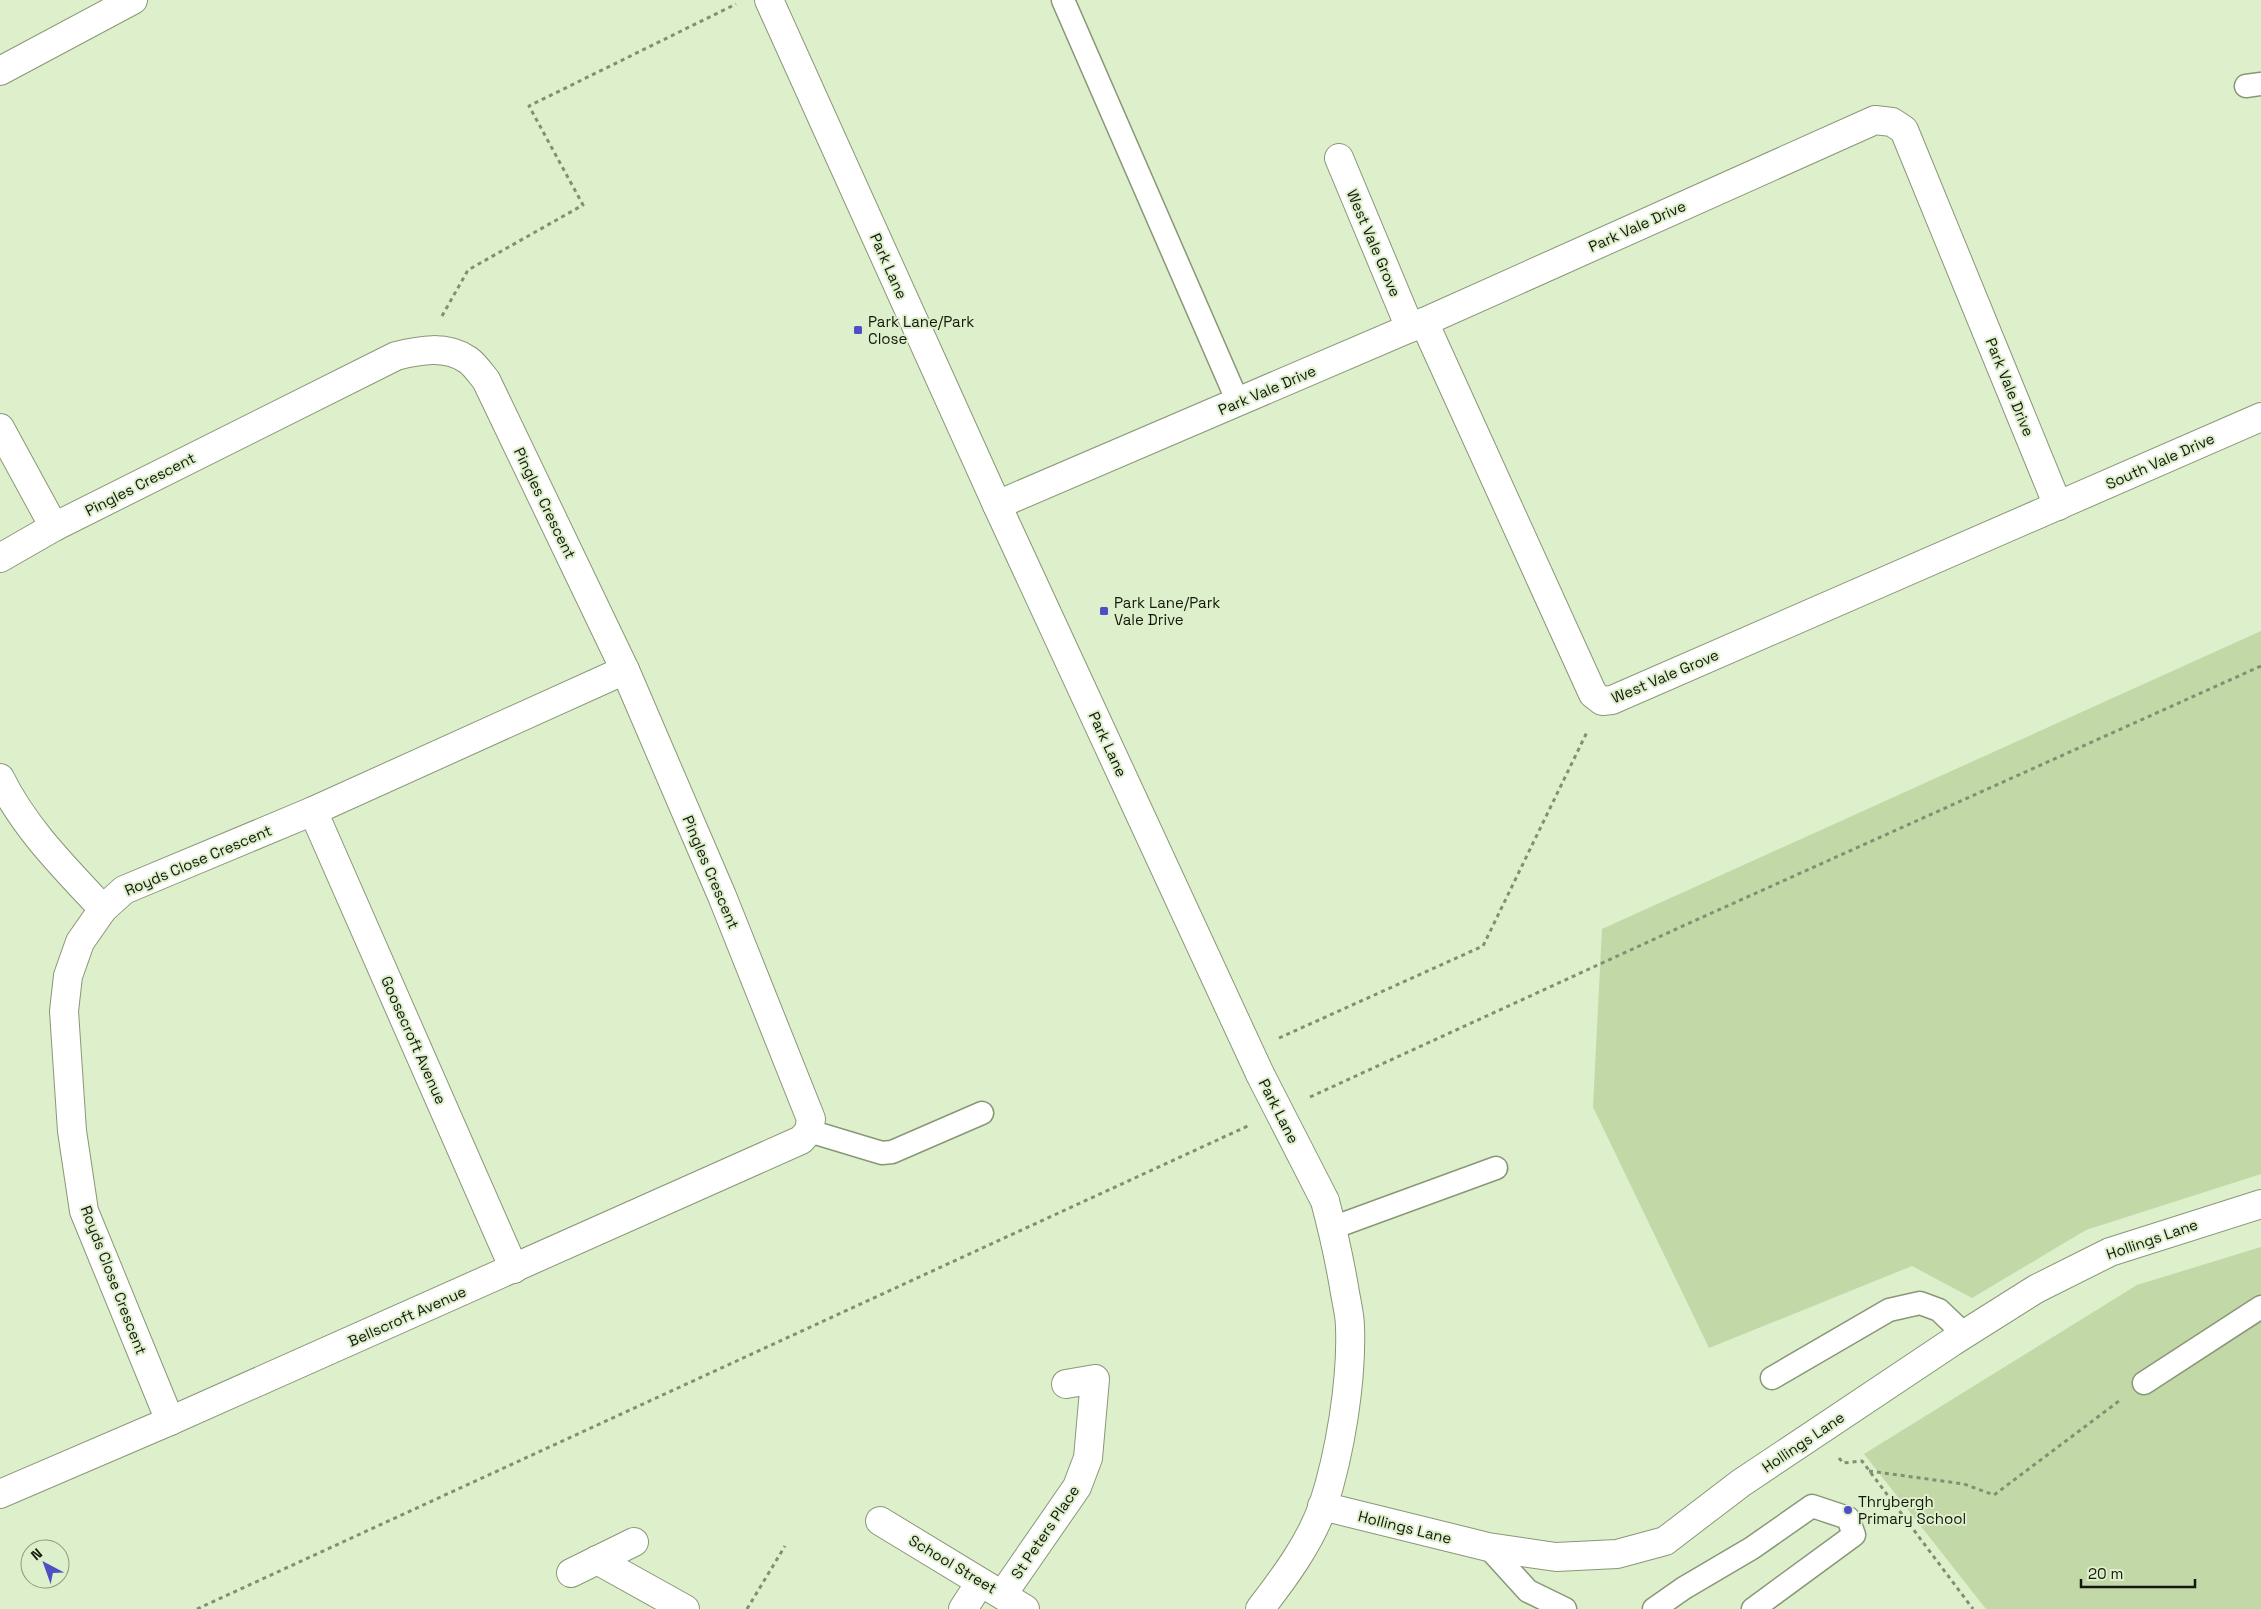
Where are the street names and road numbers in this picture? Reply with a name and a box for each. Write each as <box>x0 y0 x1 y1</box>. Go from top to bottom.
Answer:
street label: West Vale Grove <box>1343 186 1405 300</box>
street label: Park Vale Drive <box>1585 196 1689 256</box>
street label: Park Lane <box>866 230 912 302</box>
street label: Park Vale Drive <box>1982 335 2038 439</box>
street label: Park Vale Drive <box>1215 361 1319 419</box>
street label: South Vale Drive <box>2103 428 2217 493</box>
street label: Pingles Crescent <box>510 444 580 562</box>
street label: Pingles Crescent <box>82 448 198 520</box>
street label: West Vale Grove <box>1608 645 1722 707</box>
street label: Park Lane <box>1085 708 1131 780</box>
street label: Pingles Crescent <box>679 812 743 932</box>
street label: Royds Close Crescent <box>122 820 275 900</box>
street label: Goosecroft Avenue <box>377 973 451 1107</box>
street label: Park Lane <box>1255 1076 1303 1147</box>
street label: Royds Close Crescent <box>77 1203 151 1357</box>
street label: Hollings Lane <box>2104 1214 2200 1264</box>
street label: Bellscroft Avenue <box>345 1281 469 1351</box>
street label: Hollings Lane <box>1758 1407 1848 1477</box>
street label: St Peters Place <box>1007 1481 1083 1583</box>
street label: Hollings Lane <box>1356 1506 1454 1548</box>
street label: School Street <box>906 1530 1001 1598</box>

